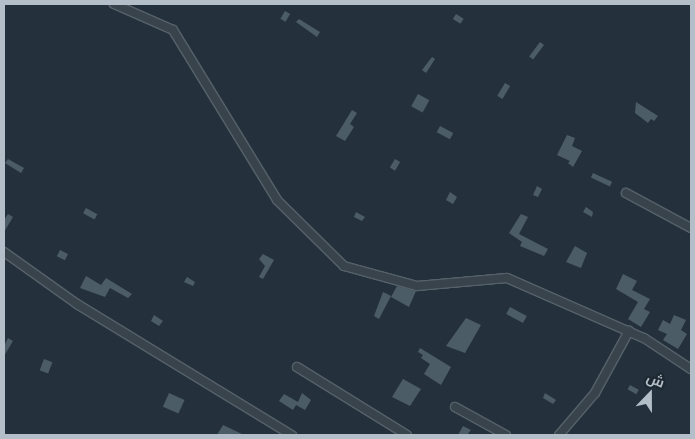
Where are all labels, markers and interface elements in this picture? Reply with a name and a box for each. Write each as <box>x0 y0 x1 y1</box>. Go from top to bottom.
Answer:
text: ش <box>644 368 667 391</box>
north arrow <box>625 369 675 419</box>

